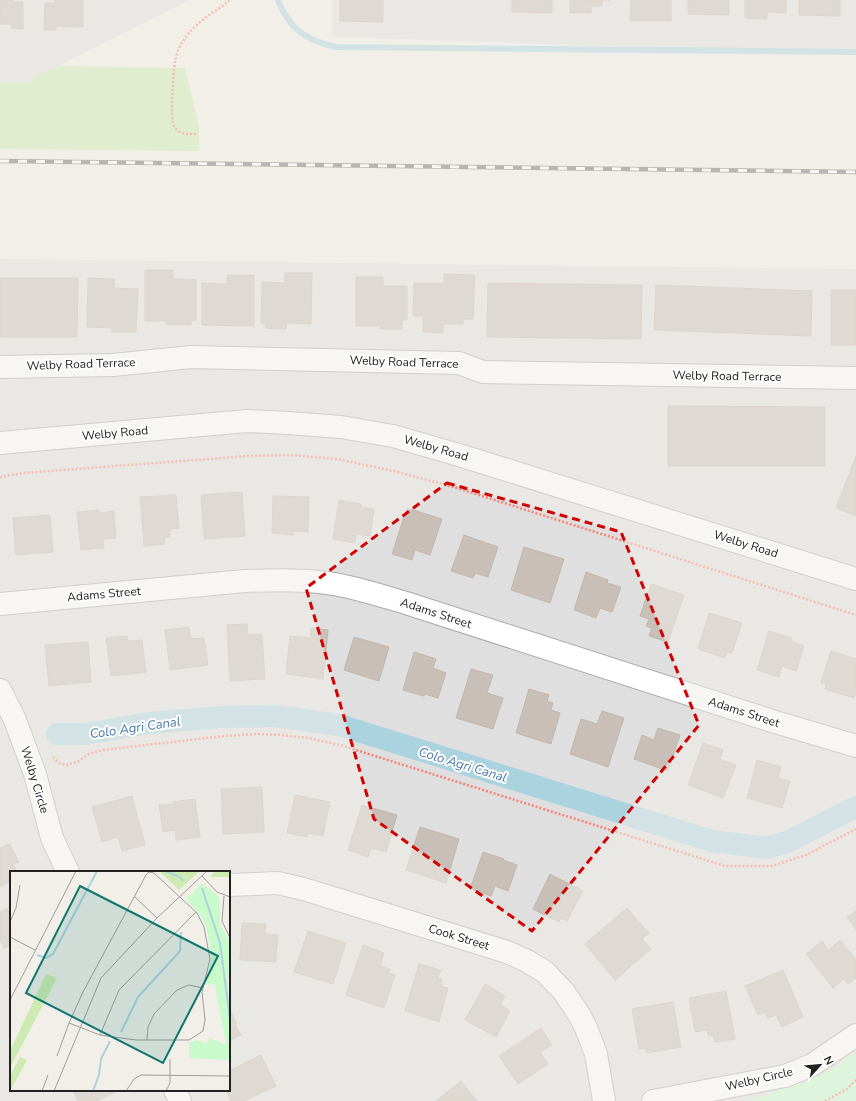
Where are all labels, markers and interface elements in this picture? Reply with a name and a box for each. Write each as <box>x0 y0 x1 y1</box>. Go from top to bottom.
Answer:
street label: Welby Road Terrace <box>349 352 459 372</box>
street label: Welby Road Terrace <box>26 354 136 374</box>
street label: Welby Road Terrace <box>672 367 782 385</box>
street label: Welby Road <box>81 422 149 444</box>
street label: Welby Road <box>402 431 470 465</box>
street label: Welby Road <box>712 527 780 561</box>
street label: Adams Street <box>66 583 142 605</box>
street label: Adams Street <box>398 594 474 632</box>
street label: Adams Street <box>706 693 782 731</box>
water label: Colo Agri Canal <box>89 713 182 743</box>
water label: Colo Agri Canal <box>416 743 509 787</box>
street label: Welby Circle <box>17 745 53 815</box>
inset map <box>10 871 230 1091</box>
street label: Cook Street <box>427 920 492 954</box>
north arrow <box>800 1045 840 1085</box>
text: N <box>820 1054 837 1068</box>
street label: Welby Circle <box>724 1063 794 1095</box>

